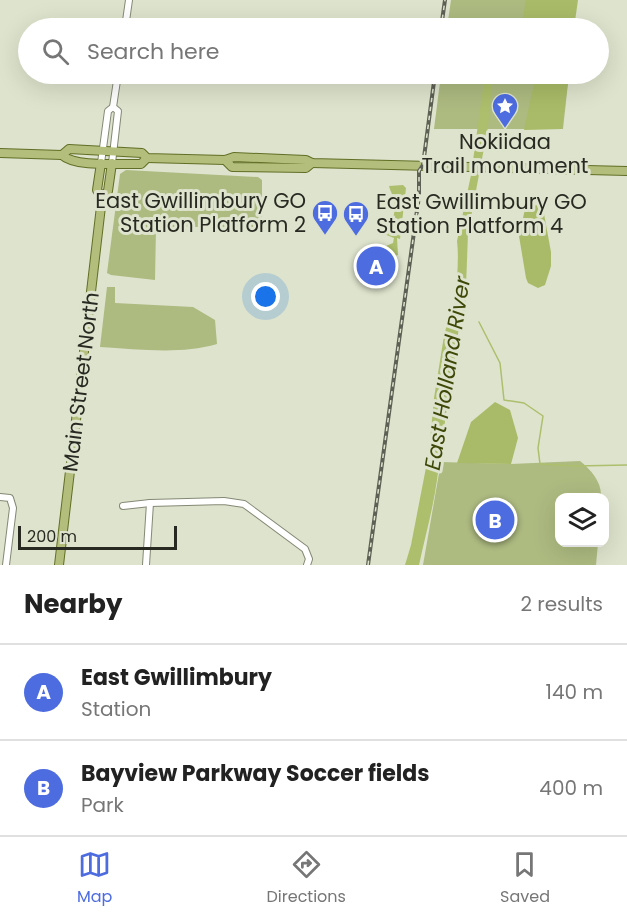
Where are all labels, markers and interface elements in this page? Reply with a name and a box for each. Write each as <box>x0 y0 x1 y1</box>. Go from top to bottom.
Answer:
search box <box>18 18 609 84</box>
icon: search <box>39 35 72 68</box>
text: Search here <box>87 36 220 67</box>
place icon: Nokiidaa Trail monument <box>490 91 520 129</box>
place label: Nokiidaa Trail monument <box>421 127 589 180</box>
place label: East Gwillimbury GO Station Platform 2 <box>95 186 306 239</box>
place label: East Gwillimbury GO Station Platform 4 <box>376 187 587 240</box>
bus stop icon: East Gwillimbury GO Station Platform 2 <box>310 198 340 236</box>
bus stop icon: East Gwillimbury GO Station Platform 4 <box>341 199 371 237</box>
pin: A <box>356 244 395 288</box>
water label: East Holland River <box>417 273 478 472</box>
your location <box>251 282 280 311</box>
street label: Main Street North <box>55 290 106 473</box>
map controls <box>555 493 609 547</box>
button: layers <box>555 493 609 547</box>
pin: B <box>476 498 514 542</box>
scale bar <box>18 523 177 550</box>
text: 200 m <box>27 525 77 548</box>
text: Nearby <box>24 586 122 622</box>
text: 2 results <box>520 590 603 618</box>
text: East Gwillimbury <box>81 662 272 693</box>
text: A <box>36 678 51 706</box>
text: 140 m <box>546 678 603 706</box>
text: Station <box>81 695 151 723</box>
text: Bayview Parkway Soccer fields <box>81 758 430 789</box>
text: B <box>37 774 50 802</box>
text: 400 m <box>539 774 603 802</box>
text: Park <box>81 791 124 819</box>
tab: Map <box>77 848 112 909</box>
tab: Directions <box>267 848 346 909</box>
tab: Saved <box>500 848 550 909</box>

